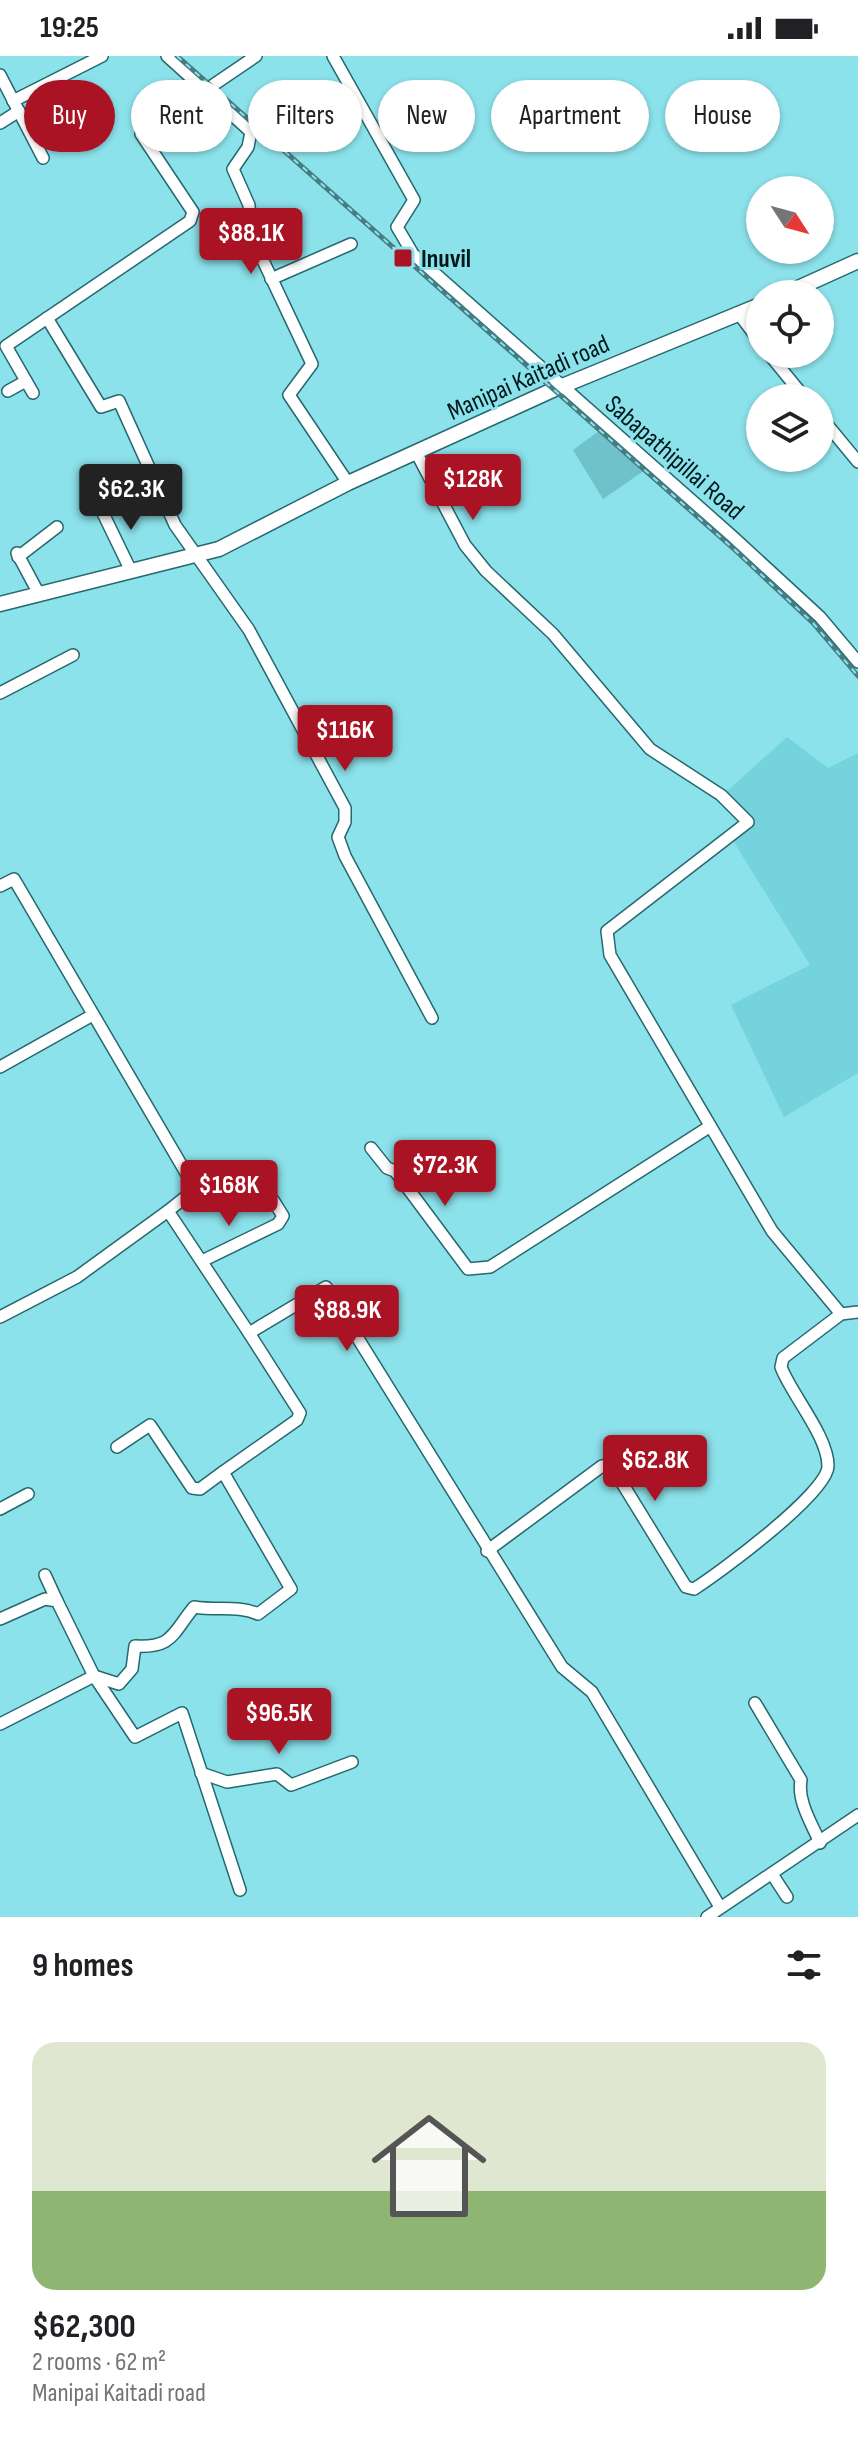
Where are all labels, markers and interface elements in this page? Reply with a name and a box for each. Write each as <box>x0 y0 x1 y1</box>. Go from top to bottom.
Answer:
text: 19:25 <box>40 10 99 46</box>
chip: Buy <box>24 80 115 152</box>
chip: Rent <box>131 80 232 152</box>
chip: Filters <box>248 80 362 152</box>
chip: New <box>378 80 475 152</box>
chip: Apartment <box>491 80 649 152</box>
chip: House <box>665 80 780 152</box>
north arrow <box>746 176 834 264</box>
map controls <box>746 176 834 472</box>
pin: $88.1K <box>186 208 316 276</box>
text: $88.1K <box>217 218 285 249</box>
place label: Inuvil <box>421 244 471 275</box>
marker: Inuvil <box>392 247 414 269</box>
button: locate <box>746 280 834 368</box>
street label: Manipai Kaitadi road <box>443 329 614 428</box>
button: layers <box>746 384 834 472</box>
street label: Sabapathipillai Road <box>598 389 750 527</box>
pin: $128K <box>417 454 529 522</box>
pin: $62.3K <box>66 464 196 532</box>
text: $128K <box>443 464 503 495</box>
text: $62.3K <box>97 474 165 505</box>
pin: $116K <box>289 705 401 773</box>
text: $116K <box>316 715 374 746</box>
pin: $72.3K <box>380 1140 510 1208</box>
text: $72.3K <box>412 1150 478 1181</box>
pin: $168K <box>173 1160 285 1228</box>
text: $168K <box>199 1170 259 1201</box>
pin: $88.9K <box>282 1285 412 1353</box>
text: $88.9K <box>313 1295 381 1326</box>
pin: $62.8K <box>590 1435 720 1503</box>
text: $62.8K <box>621 1445 689 1476</box>
pin: $96.5K <box>214 1688 344 1756</box>
text: $96.5K <box>245 1698 313 1729</box>
icon: filters <box>782 1943 826 1987</box>
text: 9 homes <box>32 1945 133 1986</box>
icon: home <box>357 2094 501 2238</box>
text: $62,300 <box>32 2306 136 2347</box>
text: 2 rooms · 62 m² <box>32 2347 166 2378</box>
text: Manipai Kaitadi road <box>32 2378 206 2409</box>

